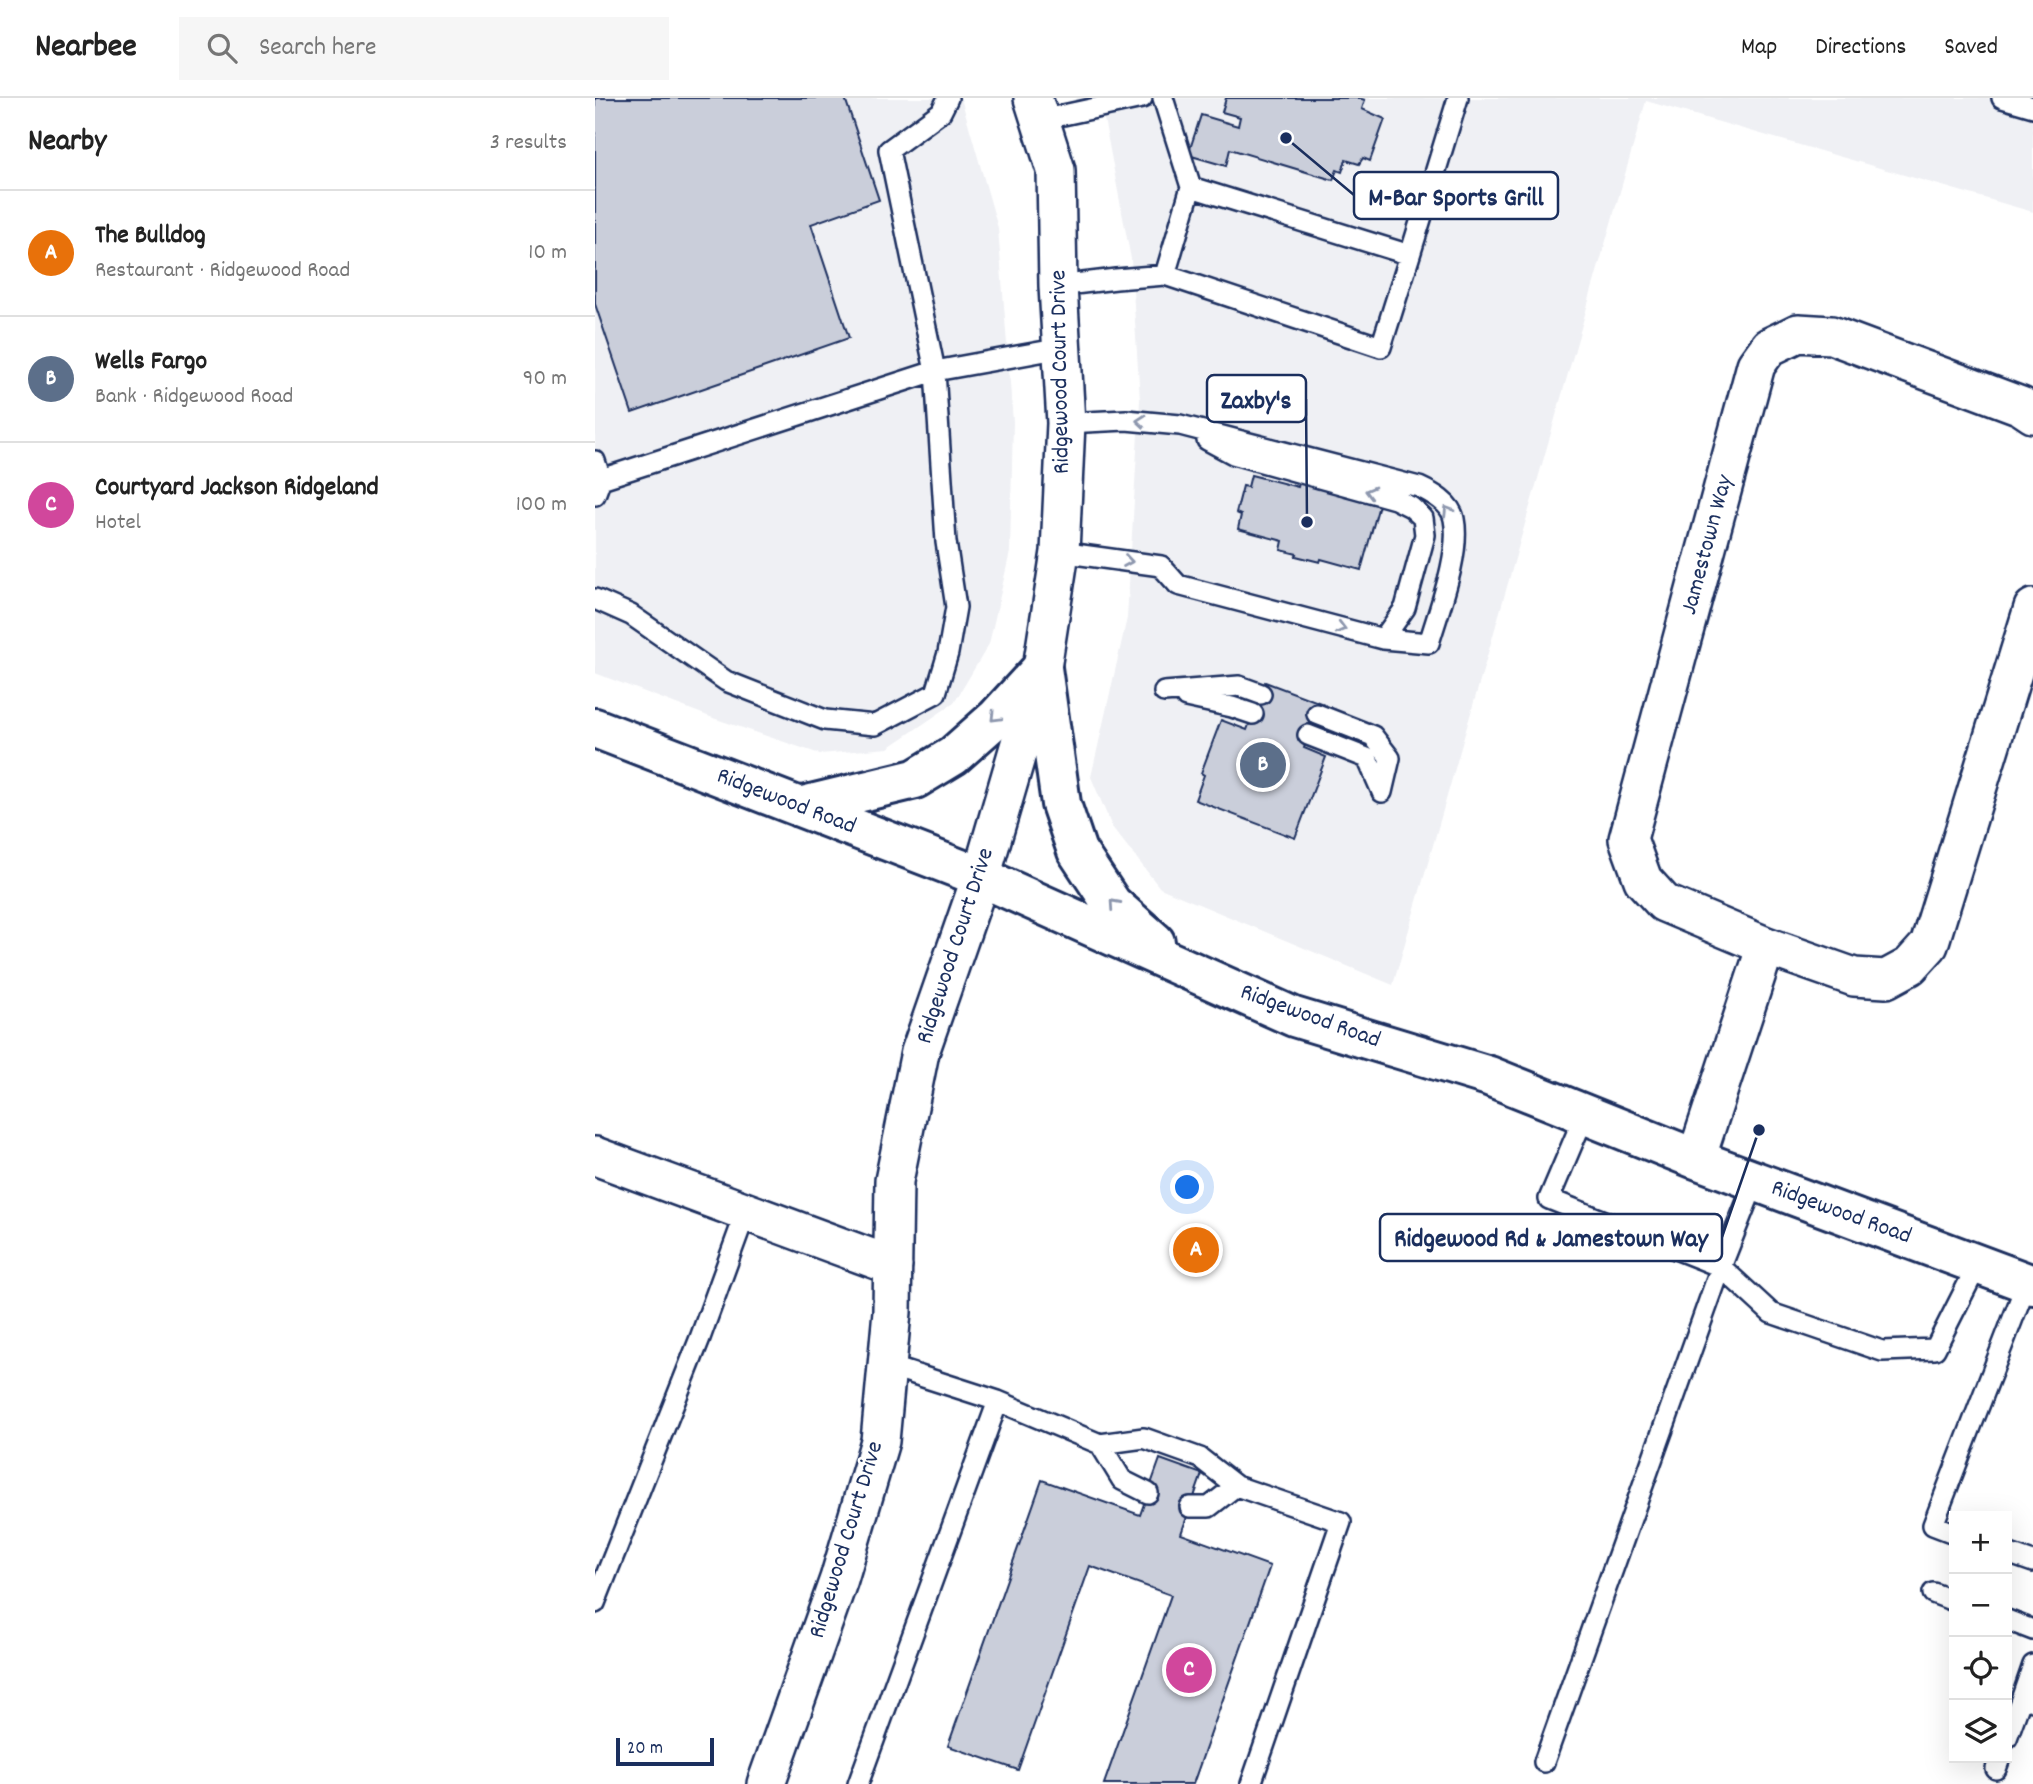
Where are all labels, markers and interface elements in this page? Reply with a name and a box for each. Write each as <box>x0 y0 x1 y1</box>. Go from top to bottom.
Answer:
search box <box>179 17 669 80</box>
text: Nearbee <box>35 25 137 72</box>
icon: search <box>203 29 241 67</box>
text: Search here <box>259 30 376 67</box>
text: Map <box>1741 31 1777 65</box>
text: Directions <box>1815 31 1906 65</box>
text: Saved <box>1944 31 1998 65</box>
text: Nearby <box>28 122 106 165</box>
text: 3 results <box>490 127 567 160</box>
callout: M-Bar Sports Grill <box>1354 172 1558 219</box>
text: M-Bar Sports Grill <box>1368 181 1544 218</box>
text: The Bulldog <box>95 218 206 255</box>
text: A <box>45 237 57 270</box>
text: 10 m <box>528 237 567 270</box>
text: Restaurant · Ridgewood Road <box>95 255 350 288</box>
street label: Ridgewood Court Drive <box>1042 270 1080 474</box>
text: Wells Fargo <box>95 344 207 381</box>
text: B <box>46 363 56 396</box>
text: 90 m <box>523 363 567 396</box>
callout: Zaxby's <box>1207 375 1306 422</box>
text: Bank · Ridgewood Road <box>95 381 293 414</box>
text: Zaxby's <box>1220 384 1292 421</box>
one-way arrow <box>1135 414 1146 429</box>
text: Courtyard Jackson Ridgeland <box>95 470 379 507</box>
street label: Jamestown Way <box>1673 470 1743 619</box>
one-way arrow <box>1364 486 1376 500</box>
text: C <box>45 489 57 522</box>
text: 100 m <box>516 489 567 522</box>
one-way arrow <box>1443 506 1456 519</box>
text: Hotel <box>95 507 141 540</box>
one-way arrow <box>1122 553 1134 568</box>
one-way arrow <box>1335 620 1347 634</box>
one-way arrow <box>991 709 1004 722</box>
pin: B <box>1240 739 1286 791</box>
street label: Ridgewood Road <box>711 760 861 844</box>
street label: Ridgewood Court Drive <box>908 844 1004 1048</box>
one-way arrow <box>1110 899 1122 912</box>
street label: Ridgewood Road <box>1235 976 1385 1058</box>
your location <box>1170 1170 1204 1204</box>
street label: Ridgewood Road <box>1766 1172 1916 1254</box>
callout: Ridgewood Rd & Jamestown Way <box>1380 1214 1722 1261</box>
text: Ridgewood Rd & Jamestown Way <box>1394 1222 1710 1259</box>
pin: A <box>1173 1224 1219 1276</box>
street label: Ridgewood Court Drive <box>801 1437 893 1643</box>
map controls <box>1949 1511 2012 1763</box>
button: + <box>1949 1511 2012 1574</box>
button: − <box>1949 1574 2012 1637</box>
button: locate <box>1949 1637 2012 1700</box>
pin: C <box>1166 1644 1212 1696</box>
button: layers <box>1949 1700 2012 1763</box>
scale bar <box>616 1735 714 1767</box>
text: 20 m <box>627 1736 663 1763</box>

